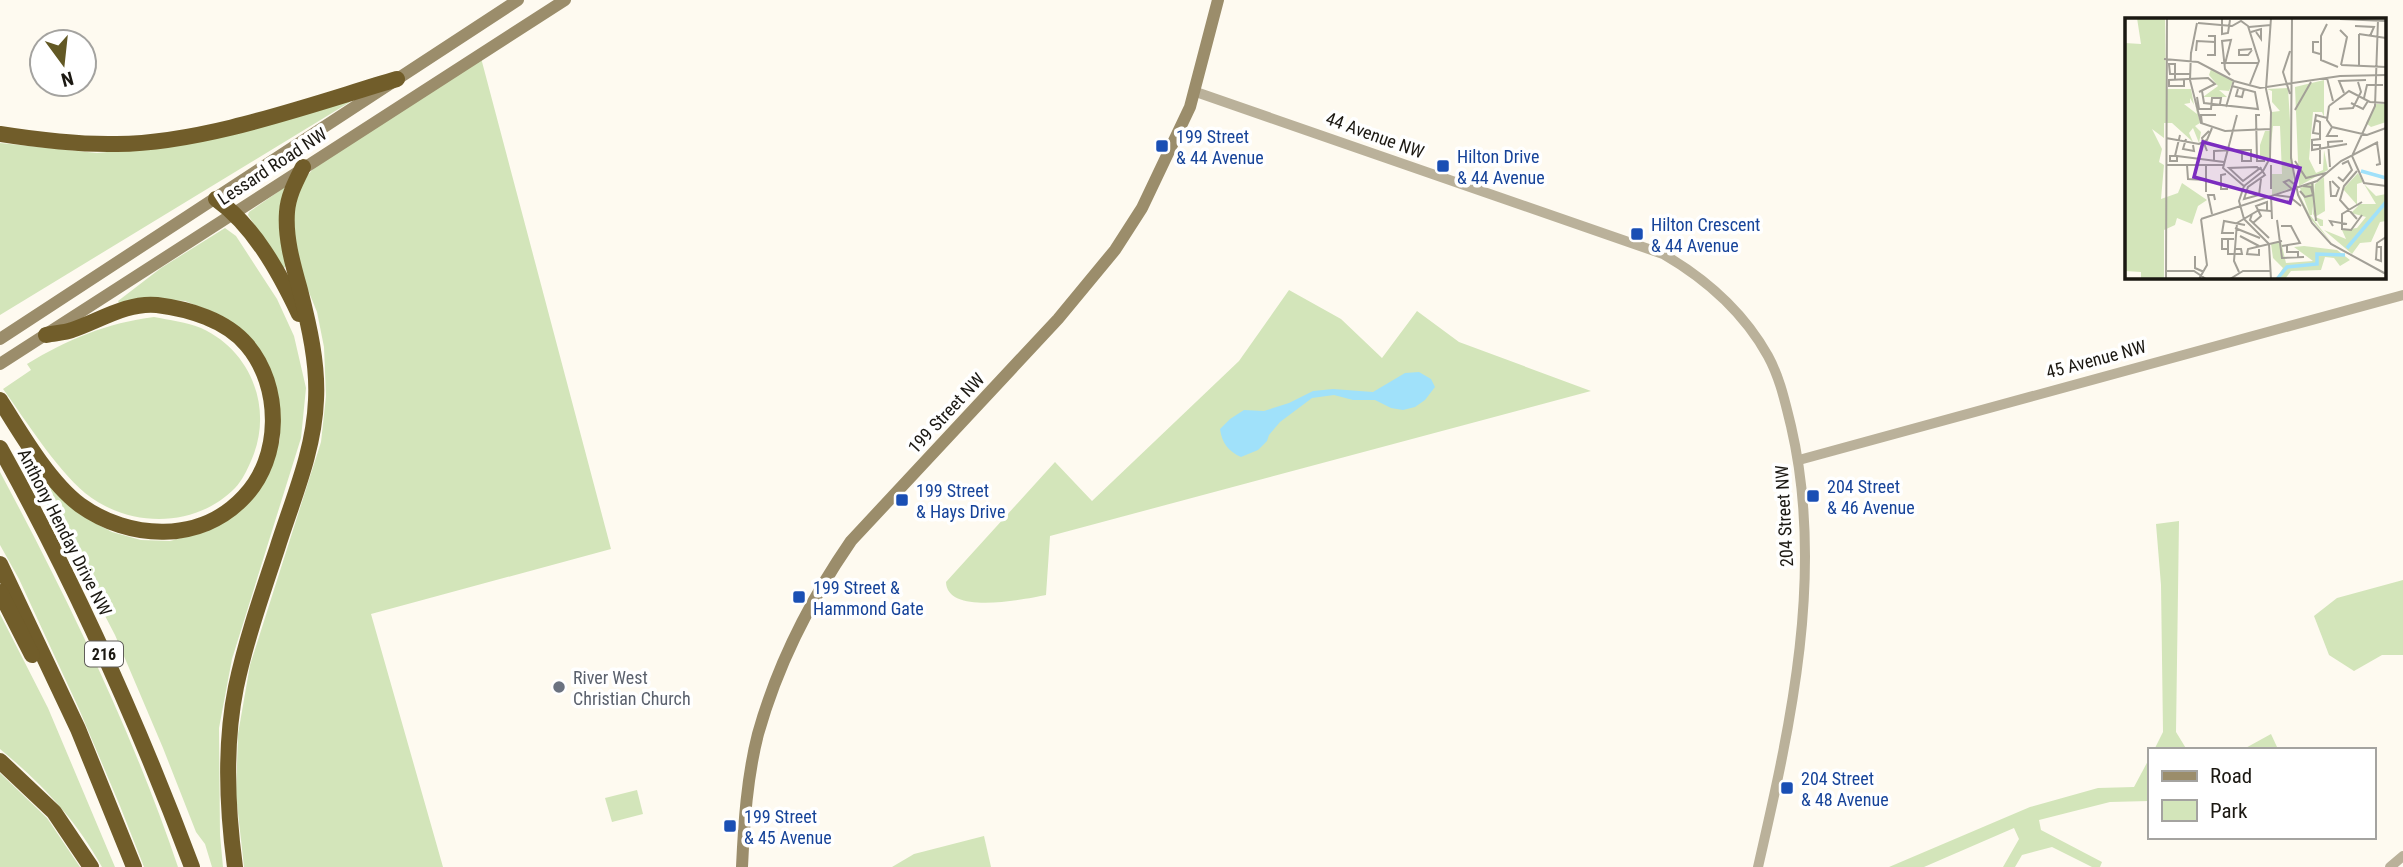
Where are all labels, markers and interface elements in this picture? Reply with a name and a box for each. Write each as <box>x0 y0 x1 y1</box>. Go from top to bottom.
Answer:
inset map <box>2125 18 2386 278</box>
north arrow <box>28 28 98 98</box>
text: N <box>59 66 76 92</box>
street label: 44 Avenue NW <box>1323 108 1427 163</box>
street label: Lessard Road NW <box>214 123 331 209</box>
place label: 199 Street & 44 Avenue <box>1176 126 1264 168</box>
marker: 199 Street & 44 Avenue <box>1154 138 1170 154</box>
place label: Hilton Drive & 44 Avenue <box>1457 146 1545 188</box>
marker: Hilton Drive & 44 Avenue <box>1435 158 1451 174</box>
place label: Hilton Crescent & 44 Avenue <box>1651 214 1760 256</box>
marker: Hilton Crescent & 44 Avenue <box>1629 226 1645 242</box>
street label: 45 Avenue NW <box>2044 335 2149 382</box>
street label: 199 Street NW <box>904 368 989 457</box>
street label: Anthony Henday Drive NW <box>14 445 116 619</box>
street label: 204 Street NW <box>1771 464 1797 567</box>
place label: 204 Street & 46 Avenue <box>1827 476 1915 518</box>
place label: 199 Street & Hays Drive <box>916 480 1005 522</box>
marker: 204 Street & 46 Avenue <box>1805 488 1821 504</box>
marker: 199 Street & Hays Drive <box>894 492 910 508</box>
place label: 199 Street & Hammond Gate <box>813 577 924 619</box>
marker: 199 Street & Hammond Gate <box>791 589 807 605</box>
road number: 216 <box>85 642 123 666</box>
place label: River West Christian Church <box>573 667 691 709</box>
marker: River West Christian Church <box>551 679 567 695</box>
legend <box>2148 748 2375 839</box>
text: Road <box>2210 764 2252 788</box>
place label: 204 Street & 48 Avenue <box>1801 768 1889 810</box>
marker: 204 Street & 48 Avenue <box>1779 780 1795 796</box>
text: Park <box>2210 799 2248 823</box>
place label: 199 Street & 45 Avenue <box>744 806 832 848</box>
marker: 199 Street & 45 Avenue <box>722 818 738 834</box>

